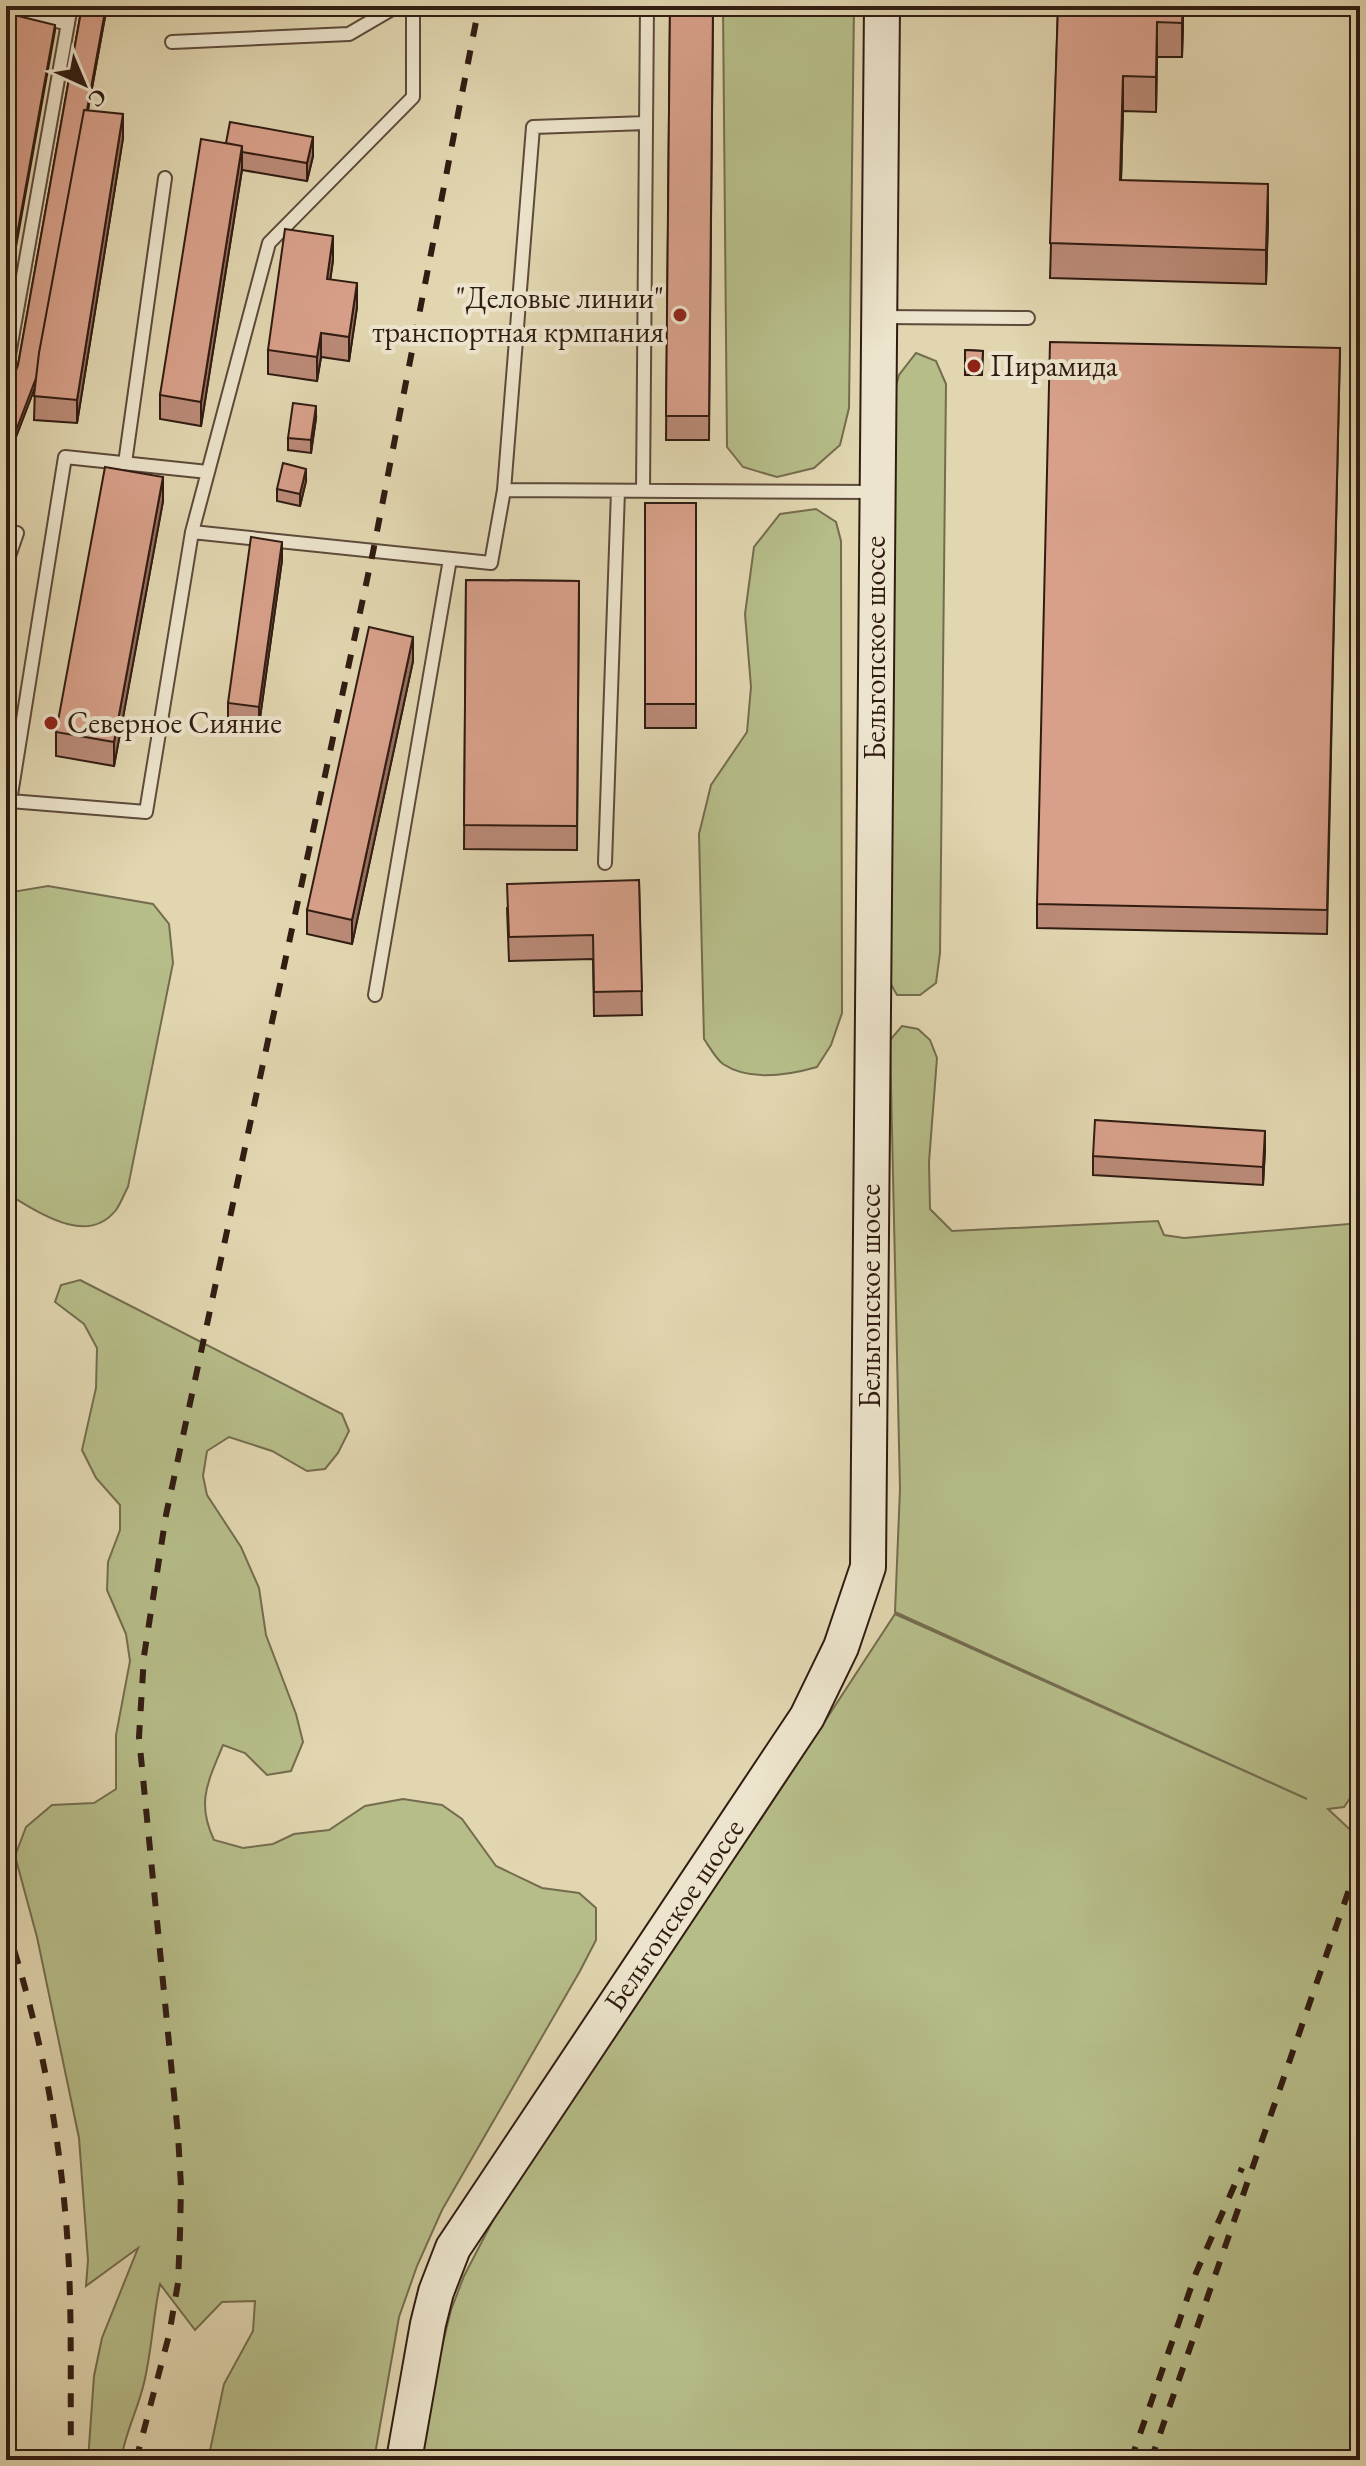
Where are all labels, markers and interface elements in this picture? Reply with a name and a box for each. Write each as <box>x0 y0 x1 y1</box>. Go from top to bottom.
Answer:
north arrow <box>44 44 124 124</box>
text: С <box>82 82 113 114</box>
place label: "Деловые линии" транспортная крмпания <box>372 278 664 351</box>
marker: "Деловые линии" транспортная крмпания <box>671 306 689 324</box>
place label: Пирамида <box>990 346 1118 385</box>
marker: Пирамида <box>965 357 983 375</box>
street label: Бельгопское шоссе <box>855 536 894 760</box>
place label: Северное Сияние <box>67 703 282 742</box>
marker: Северное Сияние <box>42 714 60 732</box>
street label: Бельгопское шоссе <box>850 1184 889 1408</box>
street label: Бельгопское шоссе <box>595 1811 753 2019</box>

